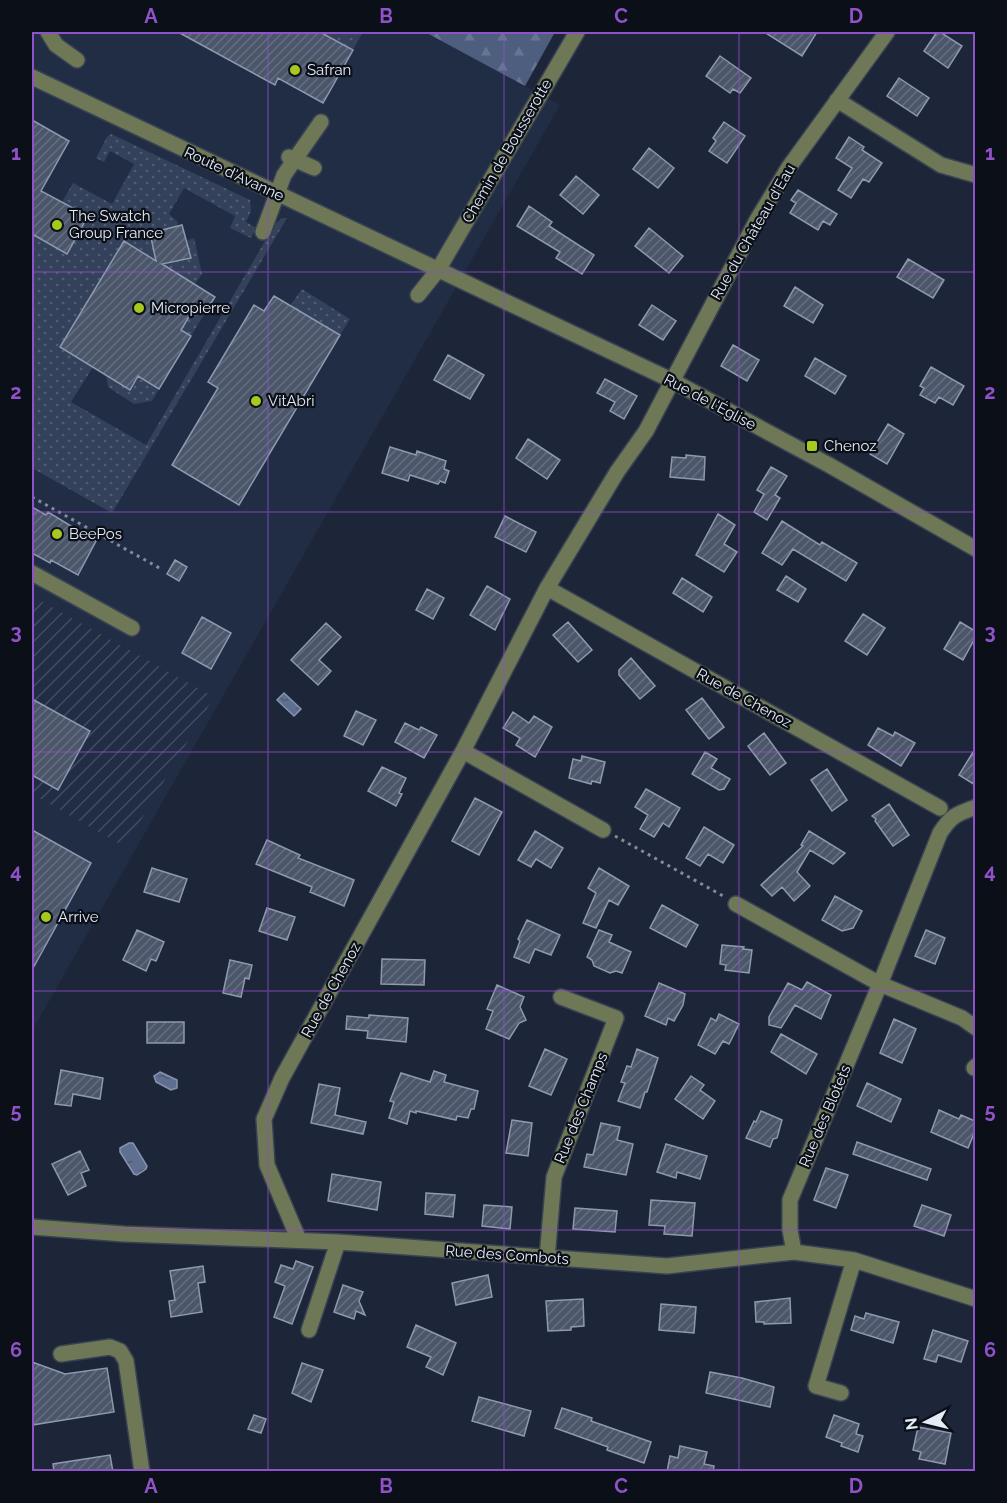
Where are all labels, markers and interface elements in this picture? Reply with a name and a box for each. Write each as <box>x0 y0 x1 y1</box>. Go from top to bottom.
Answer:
text: A <box>144 4 158 28</box>
text: B <box>379 4 393 28</box>
text: C <box>614 4 628 28</box>
text: D <box>849 4 863 28</box>
place label: Safran <box>307 61 351 79</box>
marker: Safran <box>288 63 302 77</box>
street label: Chemin de Bousserotte <box>458 76 556 226</box>
text: 1 <box>11 141 21 165</box>
text: 1 <box>985 141 995 165</box>
street label: Route d'Avanne <box>181 143 287 205</box>
street label: Rue du Château d'Eau <box>707 161 799 303</box>
place label: The Swatch Group France <box>69 207 163 242</box>
marker: The Swatch Group France <box>50 218 64 232</box>
place label: Micropierre <box>151 299 230 317</box>
marker: Micropierre <box>132 301 146 315</box>
street label: Rue de l'Église <box>661 370 759 434</box>
text: 2 <box>10 380 22 404</box>
text: 2 <box>984 380 996 404</box>
place label: VitAbri <box>268 392 314 410</box>
marker: VitAbri <box>249 394 263 408</box>
place label: Chenoz <box>824 437 877 455</box>
marker: Chenoz <box>805 439 819 453</box>
place label: BeePos <box>69 525 122 543</box>
marker: BeePos <box>50 527 64 541</box>
text: 3 <box>10 620 22 644</box>
text: 3 <box>984 620 996 644</box>
street label: Rue de Chenoz <box>693 664 795 732</box>
text: 4 <box>10 859 22 883</box>
text: 4 <box>984 859 996 883</box>
place label: Arrive <box>58 908 99 926</box>
marker: Arrive <box>39 910 53 924</box>
street label: Rue de Chenoz <box>297 939 365 1041</box>
street label: Rue des Champs <box>551 1050 611 1166</box>
street label: Rue des Blotets <box>795 1062 855 1170</box>
text: 5 <box>10 1099 22 1123</box>
text: 5 <box>984 1099 996 1123</box>
street label: Rue des Combots <box>445 1242 569 1268</box>
text: 6 <box>10 1338 22 1362</box>
text: 6 <box>984 1338 996 1362</box>
north arrow <box>896 1392 956 1452</box>
text: N <box>901 1417 922 1431</box>
text: A <box>144 1474 158 1498</box>
text: B <box>379 1474 393 1498</box>
text: C <box>614 1474 628 1498</box>
text: D <box>849 1474 863 1498</box>

